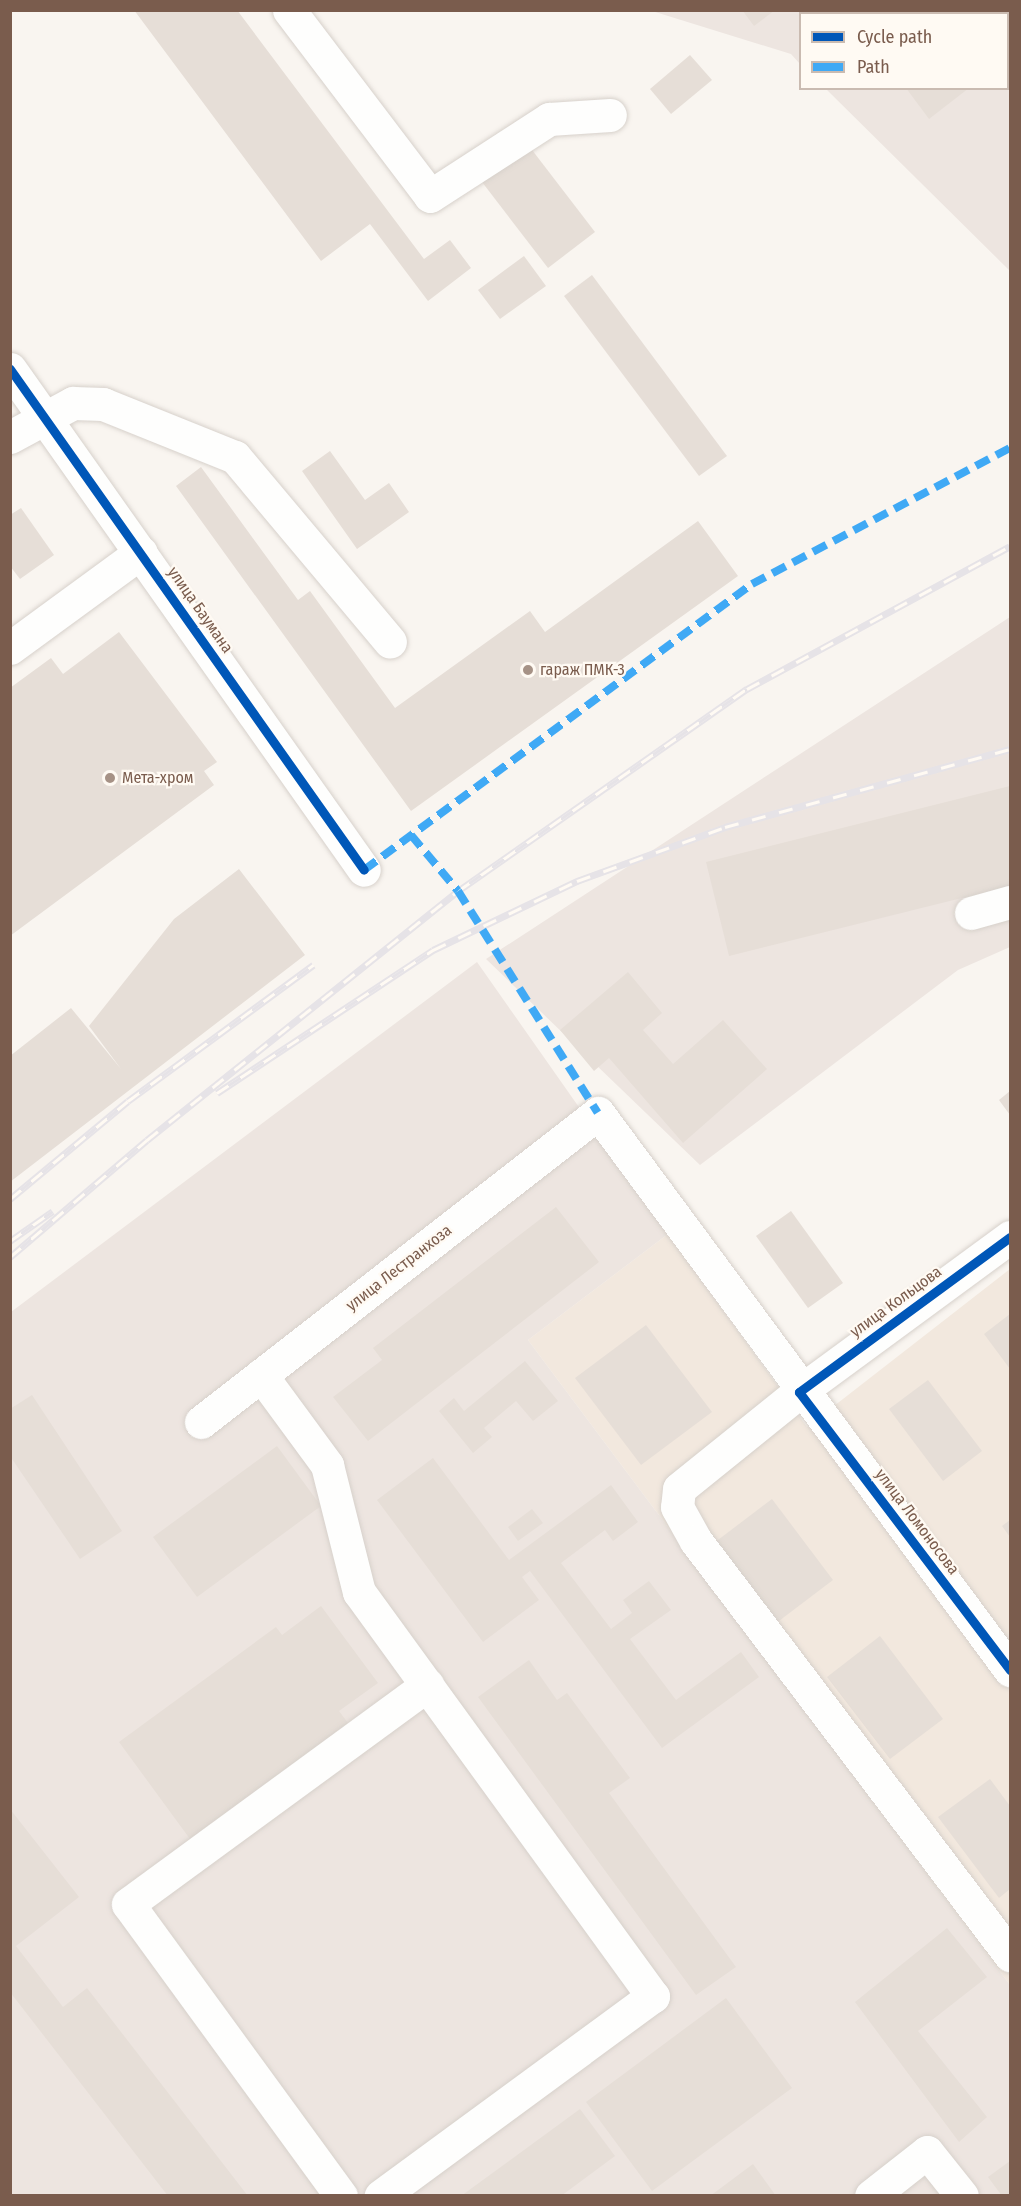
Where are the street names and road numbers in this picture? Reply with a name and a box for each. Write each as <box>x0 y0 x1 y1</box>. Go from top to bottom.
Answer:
street label: улица Баумана <box>163 563 237 657</box>
street label: улица Лестранхоза <box>342 1221 456 1315</box>
street label: улица Кольцова <box>846 1262 946 1342</box>
street label: улица Ломоносова <box>871 1465 963 1579</box>

